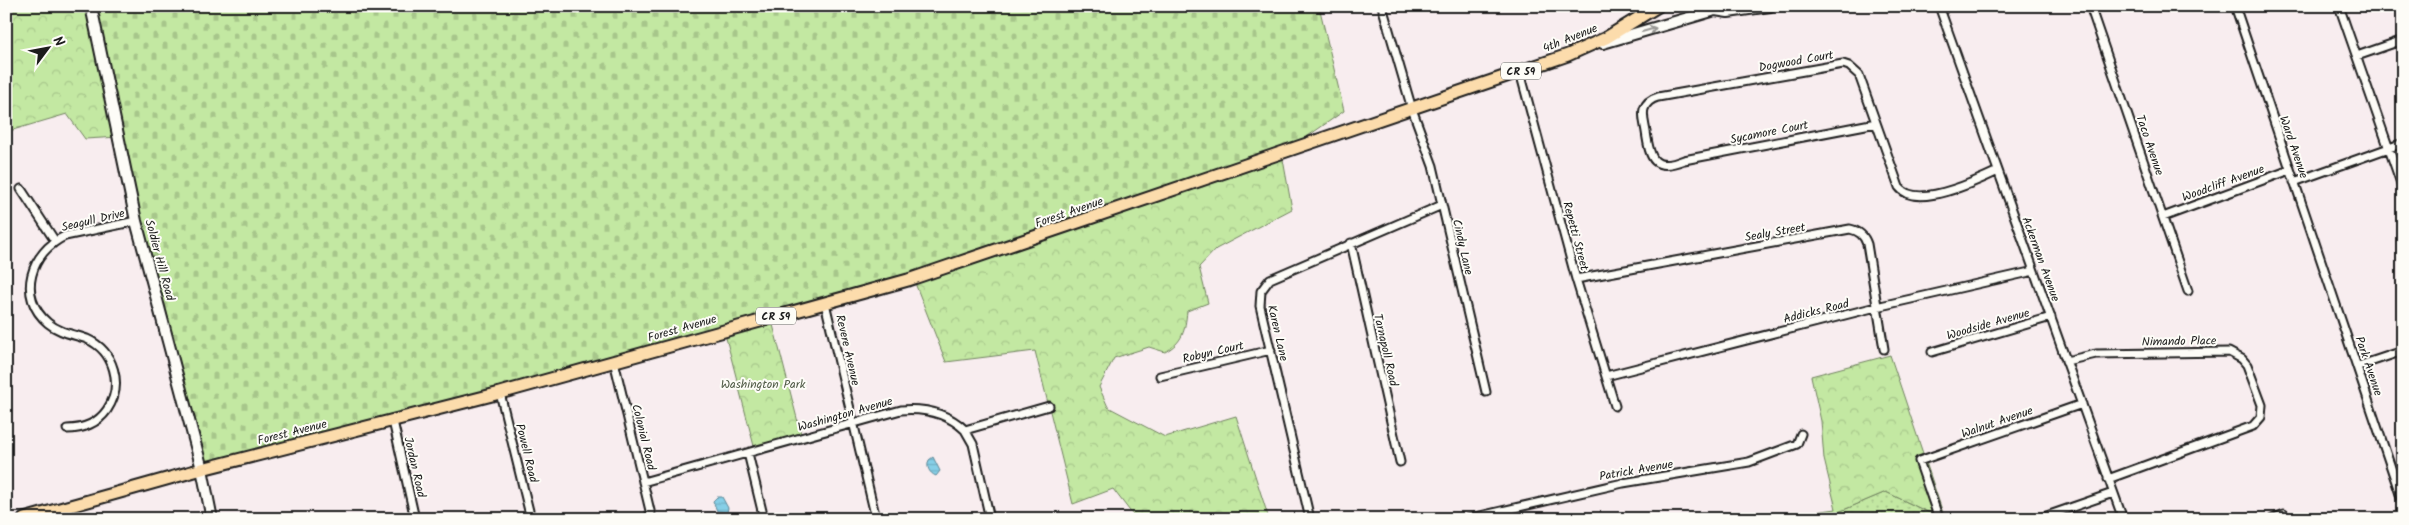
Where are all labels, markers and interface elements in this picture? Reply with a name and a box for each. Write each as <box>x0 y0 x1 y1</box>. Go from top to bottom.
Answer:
street label: 4th Avenue <box>1540 19 1601 58</box>
north arrow <box>22 22 72 72</box>
one-way arrow <box>1641 24 1657 34</box>
text: N <box>47 32 70 51</box>
street label: Dogwood Court <box>1757 46 1835 77</box>
road number: CR 59 <box>1501 62 1541 80</box>
street label: Taco Avenue <box>2130 112 2169 179</box>
street label: Ward Avenue <box>2274 113 2313 182</box>
street label: Sycamore Court <box>1728 116 1810 149</box>
street label: Woodcliff Avenue <box>2179 160 2268 207</box>
street label: Forest Avenue <box>1033 192 1106 233</box>
street label: Repetti Street <box>1557 199 1594 273</box>
street label: Seagull Drive <box>59 204 127 237</box>
street label: Ackerman Avenue <box>2016 214 2065 305</box>
street label: Soldier Hill Road <box>140 217 180 304</box>
street label: Cindy Lane <box>1447 217 1478 278</box>
street label: Sealy Street <box>1743 218 1807 247</box>
street label: Addicks Road <box>1781 294 1852 329</box>
street label: Karen Lane <box>1262 303 1293 364</box>
street label: Woodside Avenue <box>1944 303 2033 345</box>
road number: CR 59 <box>756 308 796 324</box>
street label: Forest Avenue <box>645 309 719 347</box>
street label: Tarnapoll Road <box>1368 312 1403 389</box>
street label: Revere Avenue <box>830 313 865 388</box>
street label: Nimando Place <box>2142 331 2217 352</box>
street label: Park Avenue <box>2349 334 2388 399</box>
street label: Robyn Court <box>1180 336 1246 369</box>
park label: Washington Park <box>721 375 806 394</box>
street label: Washington Avenue <box>795 392 895 437</box>
street label: Walnut Avenue <box>1959 401 2036 444</box>
street label: Colonial Road <box>626 402 661 473</box>
street label: Forest Avenue <box>255 415 329 450</box>
street label: Powell Road <box>510 422 543 486</box>
street label: Jordan Road <box>398 435 431 500</box>
street label: Patrick Avenue <box>1598 455 1675 486</box>

